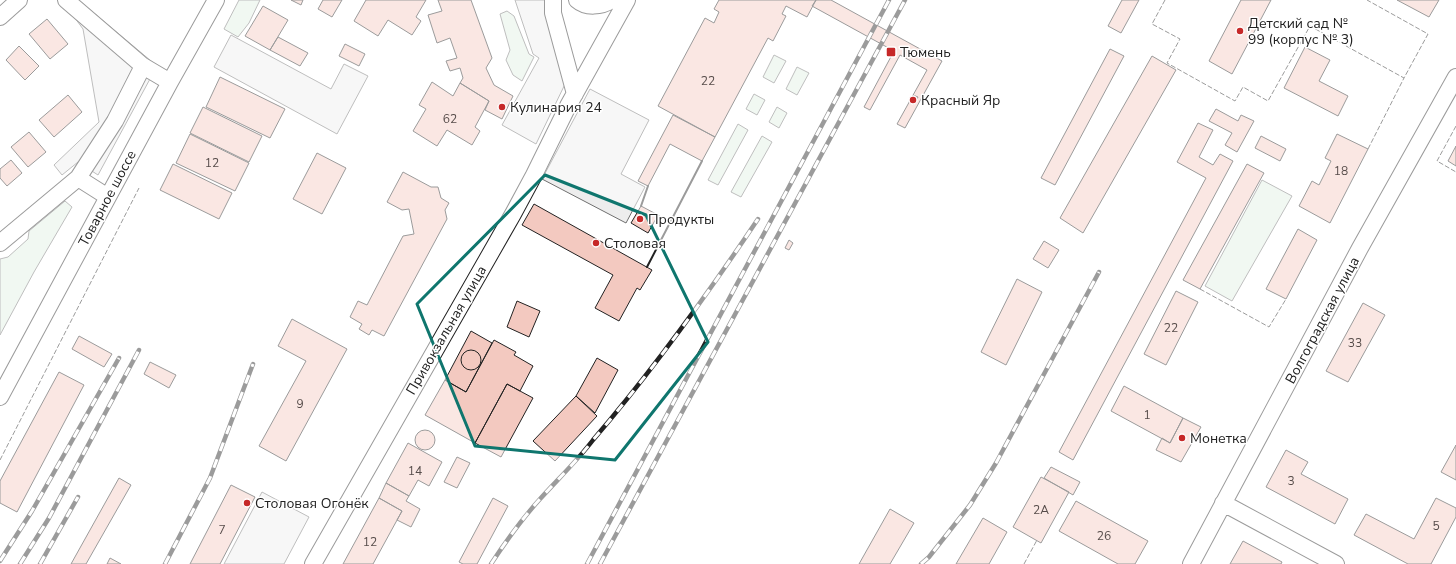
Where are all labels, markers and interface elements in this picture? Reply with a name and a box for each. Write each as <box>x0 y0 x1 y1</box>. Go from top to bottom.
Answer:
place label: Детский сад № 99 (корпус № 3) <box>1248 14 1354 49</box>
marker: Детский сад № 99 (корпус № 3) <box>1235 26 1245 36</box>
place label: Тюмень <box>900 43 951 62</box>
marker: Тюмень <box>885 46 897 58</box>
house number: 22 <box>701 73 715 89</box>
place label: Красный Яр <box>921 91 1000 110</box>
marker: Красный Яр <box>908 95 918 105</box>
place label: Кулинария 24 <box>510 98 602 117</box>
marker: Кулинария 24 <box>497 102 507 112</box>
house number: 62 <box>443 111 457 127</box>
street label: Товарное шоссе <box>74 147 141 250</box>
house number: 12 <box>205 155 219 171</box>
house number: 18 <box>1334 163 1348 179</box>
place label: Продукты <box>648 210 714 229</box>
marker: Продукты <box>635 214 645 224</box>
place label: Столовая <box>604 234 666 253</box>
marker: Столовая <box>591 238 601 248</box>
street label: Волгоградская улица <box>1281 253 1364 387</box>
street label: Привокзальная улица <box>402 262 491 398</box>
house number: 22 <box>1164 320 1178 336</box>
house number: 33 <box>1348 335 1362 351</box>
house number: 9 <box>296 396 304 412</box>
house number: 1 <box>1143 407 1151 423</box>
place label: Монетка <box>1190 429 1247 448</box>
marker: Монетка <box>1177 433 1187 443</box>
house number: 14 <box>408 463 422 479</box>
house number: 3 <box>1287 473 1295 489</box>
place label: Столовая Огонёк <box>255 494 369 513</box>
marker: Столовая Огонёк <box>242 498 252 508</box>
house number: 2А <box>1033 502 1049 518</box>
house number: 5 <box>1432 518 1440 534</box>
house number: 7 <box>218 522 226 538</box>
house number: 26 <box>1097 528 1111 544</box>
house number: 12 <box>363 534 377 550</box>

